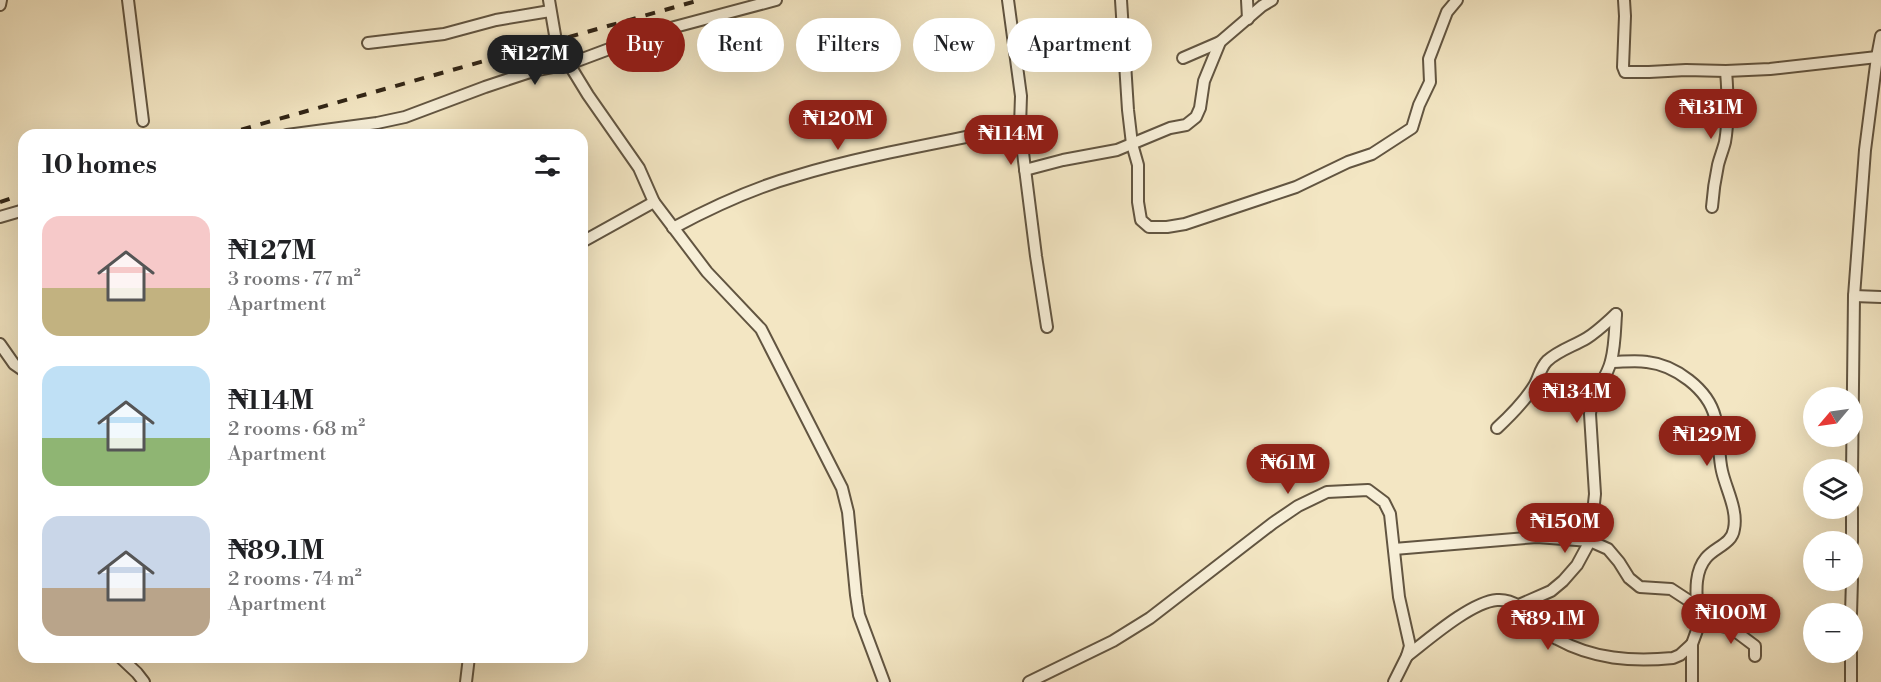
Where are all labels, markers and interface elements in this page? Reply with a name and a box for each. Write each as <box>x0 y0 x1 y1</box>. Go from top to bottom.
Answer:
chip: Buy <box>606 18 685 72</box>
chip: Rent <box>697 18 784 72</box>
chip: Filters <box>796 18 901 72</box>
chip: New <box>913 18 995 72</box>
chip: Apartment <box>1007 18 1152 72</box>
pin: ₦127M <box>493 35 577 86</box>
text: ₦127M <box>501 42 569 67</box>
pin: ₦131M <box>1669 89 1753 140</box>
text: ₦131M <box>1679 96 1743 121</box>
pin: ₦120M <box>796 100 880 151</box>
text: ₦120M <box>803 107 873 132</box>
pin: ₦114M <box>969 115 1053 166</box>
text: ₦114M <box>978 122 1044 147</box>
text: 10 homes <box>42 149 157 181</box>
icon: filters <box>531 149 564 182</box>
text: ₦127M <box>228 235 316 267</box>
icon: home <box>90 240 162 312</box>
text: 3 rooms · 77 m² <box>228 267 361 292</box>
text: Apartment <box>228 292 326 317</box>
pin: ₦134M <box>1535 373 1619 424</box>
text: ₦134M <box>1543 380 1611 405</box>
text: ₦114M <box>228 385 314 417</box>
north arrow <box>1803 387 1863 447</box>
map controls <box>1803 387 1863 663</box>
icon: home <box>90 390 162 462</box>
pin: ₦129M <box>1665 416 1749 467</box>
text: 2 rooms · 68 m² <box>228 417 365 442</box>
text: ₦129M <box>1673 423 1741 448</box>
text: Apartment <box>228 442 326 467</box>
pin: ₦61M <box>1252 444 1324 495</box>
text: ₦61M <box>1260 451 1316 476</box>
button: layers <box>1803 459 1863 519</box>
pin: ₦150M <box>1523 503 1607 554</box>
text: ₦150M <box>1530 510 1600 535</box>
button: + <box>1803 531 1863 591</box>
text: ₦89.1M <box>228 535 324 567</box>
icon: home <box>90 540 162 612</box>
text: 2 rooms · 74 m² <box>228 567 362 592</box>
text: Apartment <box>228 592 326 617</box>
pin: ₦100M <box>1689 594 1773 645</box>
pin: ₦89.1M <box>1499 600 1597 651</box>
text: ₦100M <box>1695 601 1767 626</box>
button: − <box>1803 603 1863 663</box>
text: ₦89.1M <box>1511 607 1585 632</box>

